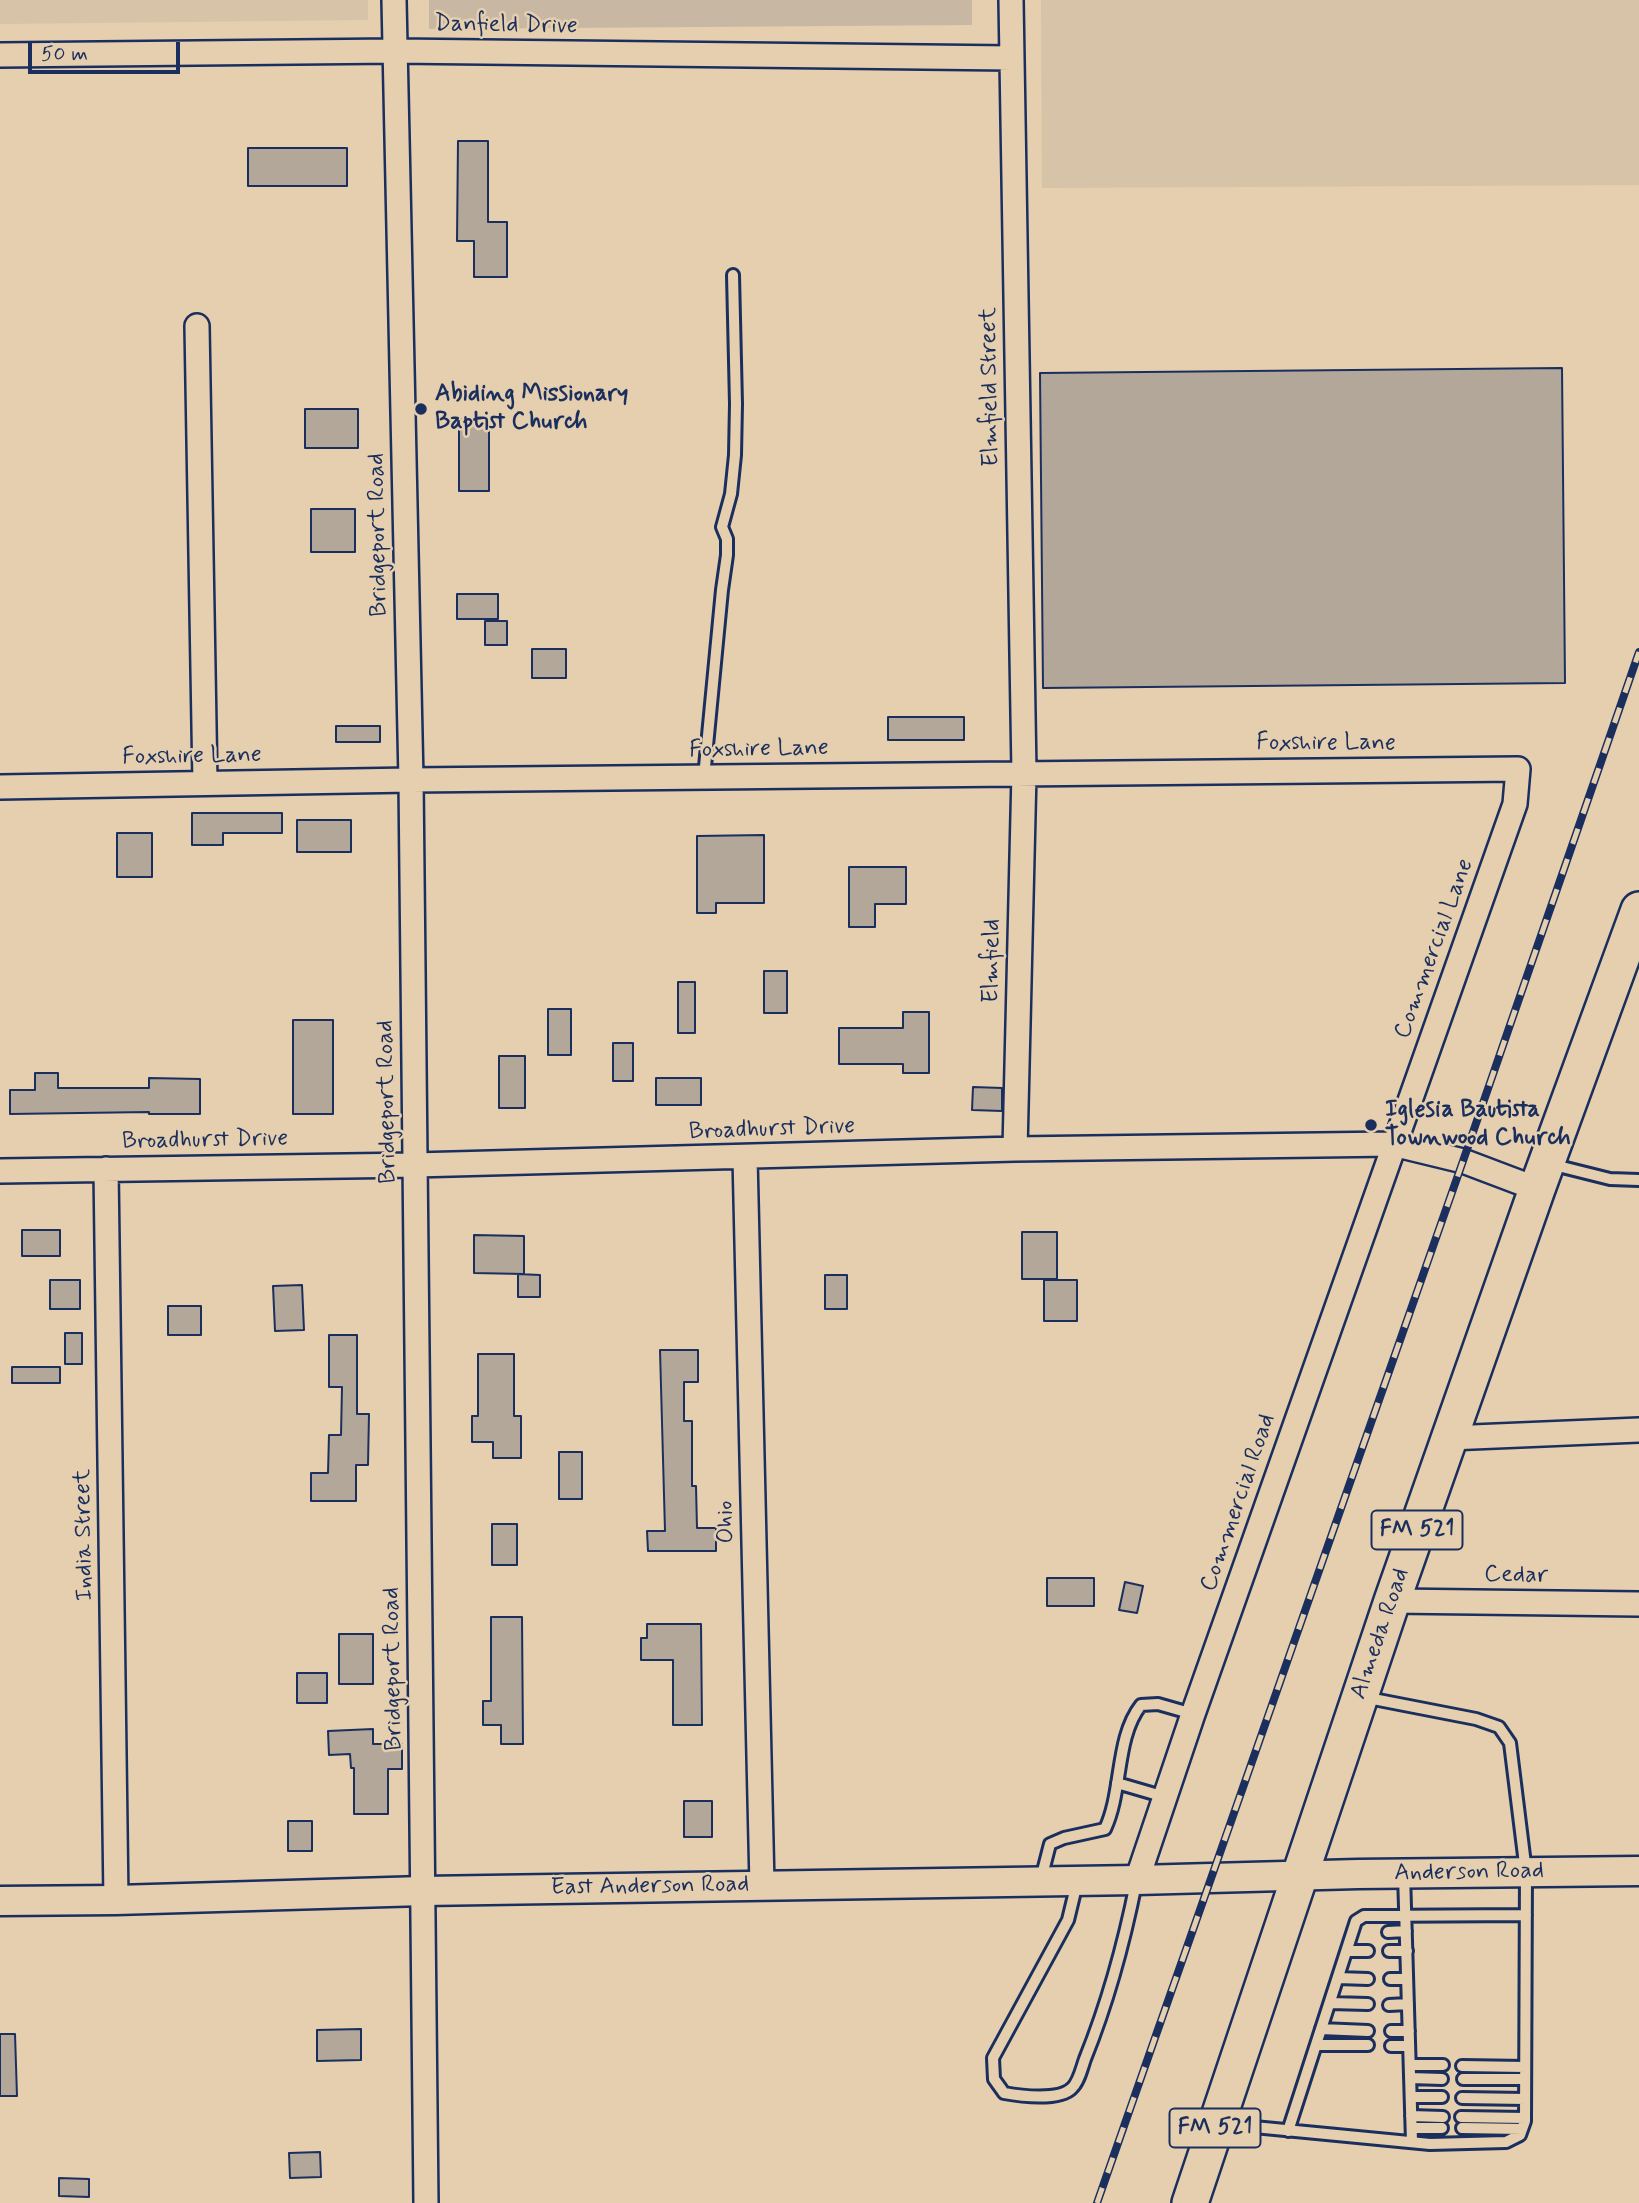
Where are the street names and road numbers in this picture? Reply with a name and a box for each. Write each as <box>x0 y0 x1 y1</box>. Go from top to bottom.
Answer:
street label: Danfield Drive <box>434 10 578 42</box>
street label: Elmfield Street <box>975 307 1007 467</box>
street label: Bridgeport Road <box>363 453 395 617</box>
street label: Foxshire Lane <box>1256 730 1396 758</box>
street label: Foxshire Lane <box>689 734 829 766</box>
street label: Foxshire Lane <box>122 741 262 773</box>
street label: Commercial Lane <box>1389 855 1481 1043</box>
street label: Elmfield <box>978 918 1008 1004</box>
street label: Bridgeport Road <box>372 1020 404 1184</box>
street label: Broadhurst Drive <box>688 1113 856 1147</box>
street label: Broadhurst Drive <box>122 1125 288 1157</box>
street label: Commercial Road <box>1195 1410 1283 1596</box>
street label: India Street <box>69 1469 101 1601</box>
street label: Ohio <box>712 1500 742 1544</box>
road number: FM 521 <box>1372 1511 1462 1550</box>
street label: Cedar <box>1484 1561 1548 1591</box>
street label: Almeda Road <box>1345 1565 1417 1703</box>
street label: Bridgeport Road <box>378 1587 410 1751</box>
street label: Anderson Road <box>1394 1857 1544 1889</box>
street label: East Anderson Road <box>550 1871 750 1903</box>
road number: FM 521 <box>1170 2108 1260 2148</box>

